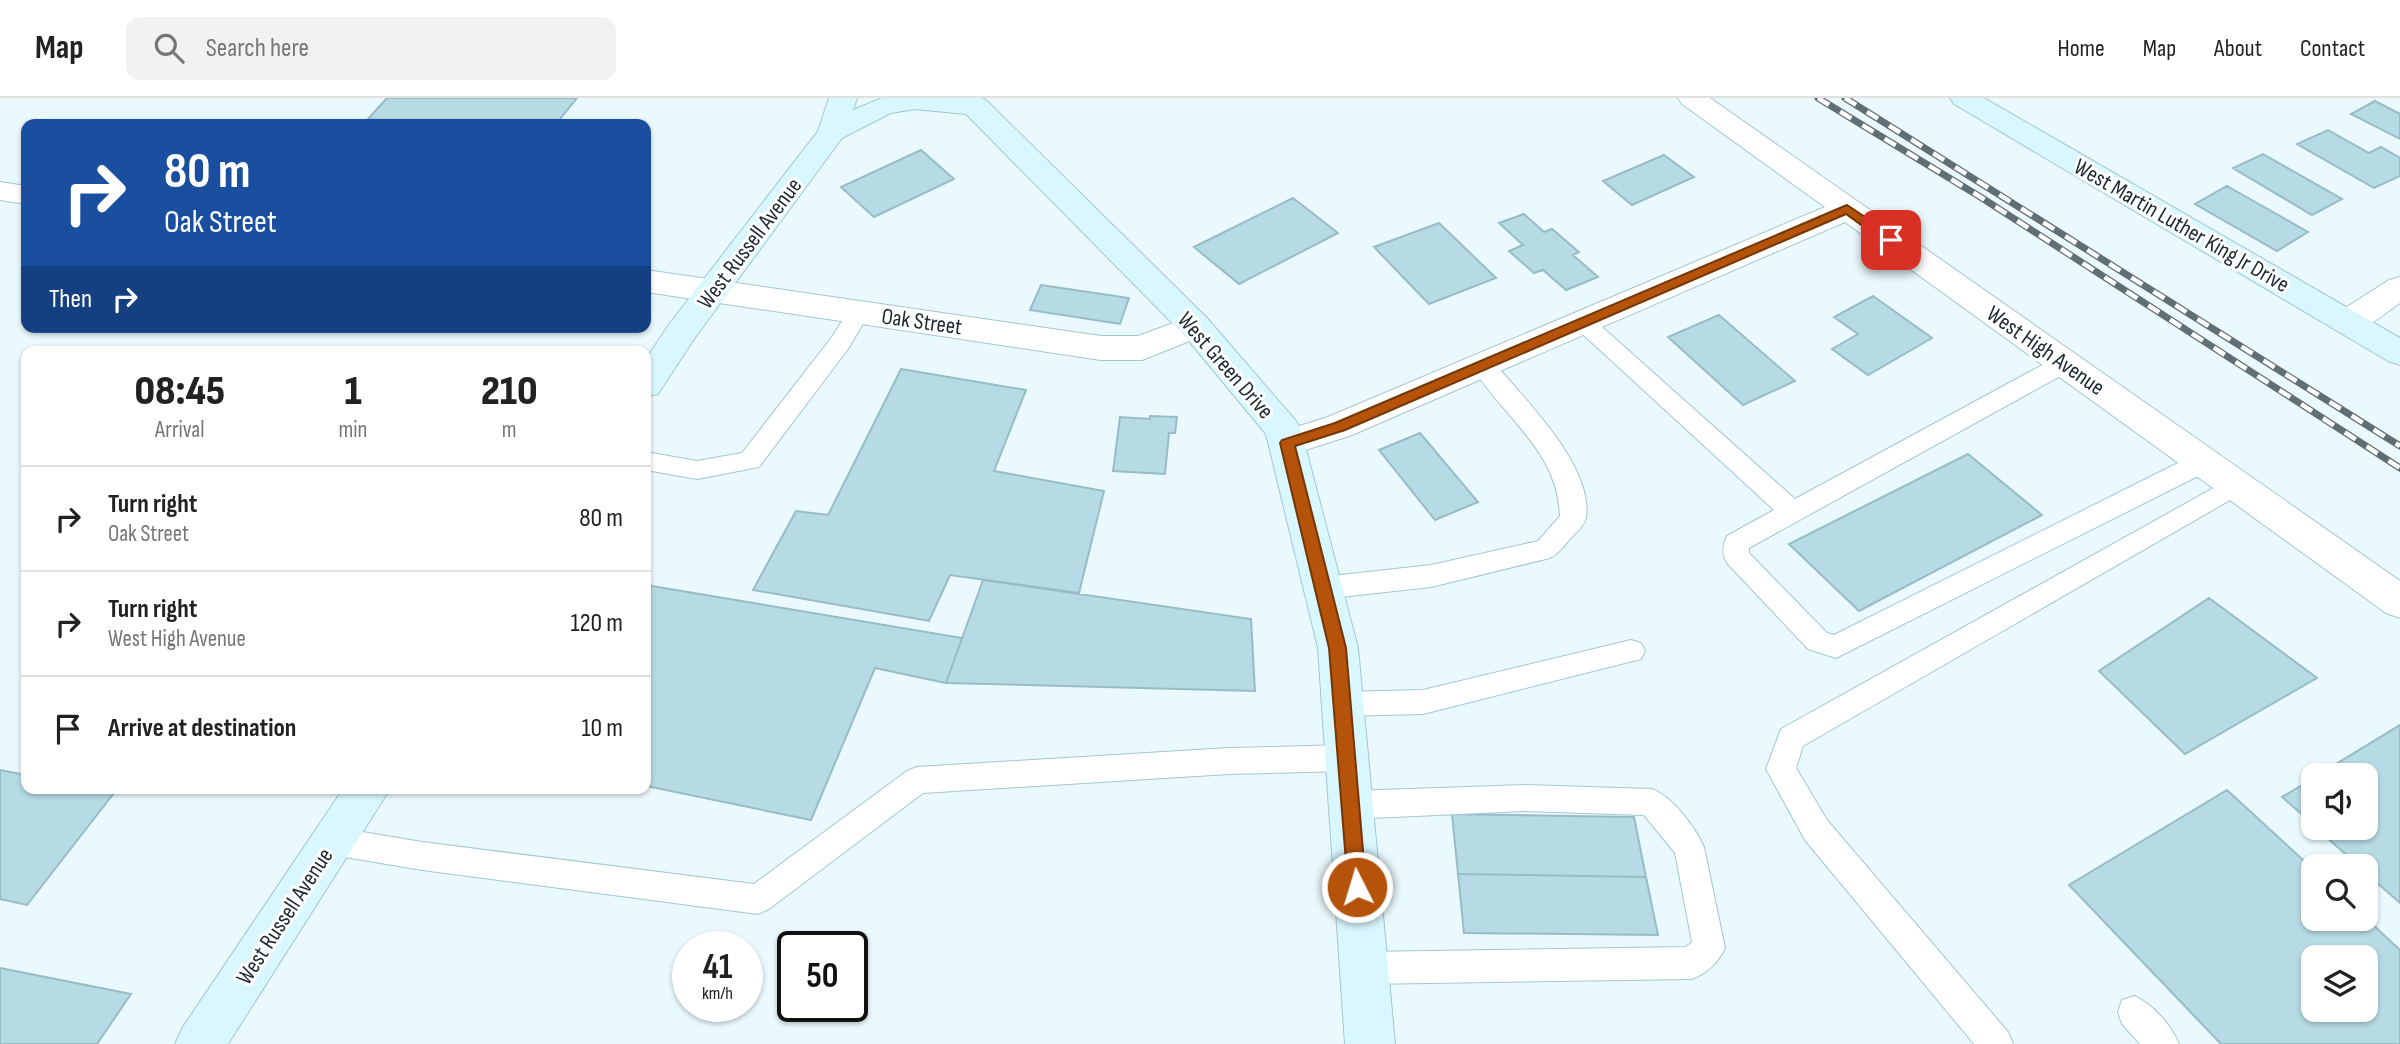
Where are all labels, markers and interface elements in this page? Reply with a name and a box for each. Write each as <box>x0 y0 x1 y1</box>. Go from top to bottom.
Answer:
search box <box>126 17 616 80</box>
text: Map <box>35 28 84 68</box>
icon: search <box>150 29 188 67</box>
text: Search here <box>206 33 309 64</box>
text: Home <box>2057 34 2105 63</box>
text: Map <box>2143 34 2176 63</box>
text: About <box>2214 34 2262 63</box>
text: Contact <box>2300 34 2365 63</box>
text: 80 m <box>164 143 251 202</box>
icon: right <box>49 147 140 238</box>
street label: West Martin Luther King Jr Drive <box>2069 153 2294 299</box>
street label: West Russell Avenue <box>691 173 808 315</box>
text: Oak Street <box>164 203 277 242</box>
pin <box>1861 210 1921 270</box>
icon: arrive <box>1872 221 1910 259</box>
icon: right <box>106 280 144 318</box>
text: Then <box>49 284 92 315</box>
street label: West High Avenue <box>1981 300 2110 402</box>
street label: Oak Street <box>880 302 964 341</box>
street label: West Green Drive <box>1171 306 1279 425</box>
text: 08:45 <box>134 366 225 417</box>
text: 1 <box>344 366 362 417</box>
text: 210 <box>481 366 538 417</box>
text: Arrival <box>155 416 205 444</box>
text: min <box>339 416 367 444</box>
text: m <box>502 416 517 444</box>
text: Turn right <box>108 489 197 520</box>
icon: right <box>49 500 87 538</box>
text: 80 m <box>579 503 623 534</box>
text: Oak Street <box>108 520 189 548</box>
text: Turn right <box>108 594 197 625</box>
icon: right <box>49 605 87 643</box>
text: 120 m <box>570 608 623 639</box>
text: West High Avenue <box>108 625 246 653</box>
icon: arrive <box>49 710 87 748</box>
text: Arrive at destination <box>108 713 296 744</box>
text: 10 m <box>581 713 623 744</box>
map controls <box>2301 763 2378 1022</box>
button: sound <box>2301 763 2378 840</box>
street label: West Russell Avenue <box>230 843 339 990</box>
position arrow <box>1320 850 1394 924</box>
button: search <box>2301 854 2378 931</box>
speed limit sign: 50 <box>777 931 868 1022</box>
button: layers <box>2301 945 2378 1022</box>
text: 41 <box>702 946 733 989</box>
text: km/h <box>702 983 733 1004</box>

